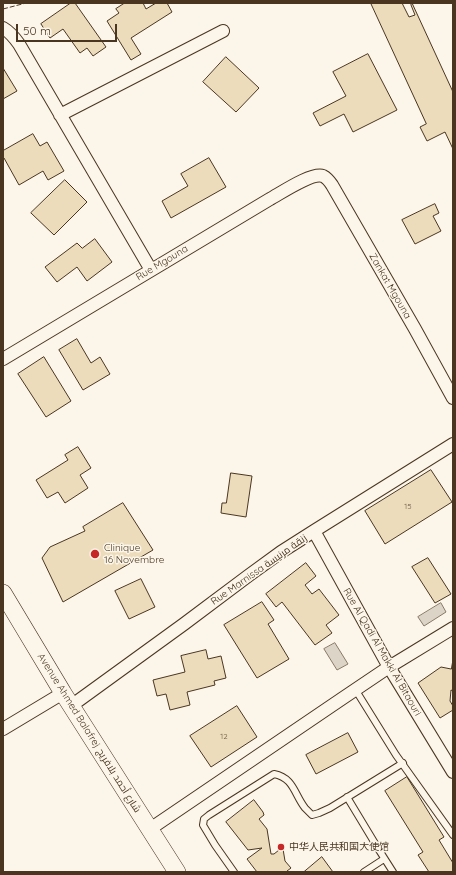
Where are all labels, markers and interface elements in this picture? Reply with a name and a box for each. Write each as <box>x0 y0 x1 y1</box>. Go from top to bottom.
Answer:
scale bar <box>18 16 119 42</box>
text: 50 m <box>23 23 51 38</box>
street label: Rue Mgouna <box>134 243 190 283</box>
street label: Zankat Mgouna <box>366 251 414 321</box>
house number: 15 <box>404 502 412 512</box>
street label: Rue Marnissa زنقة مرنيسة <box>209 532 309 608</box>
place label: Clinique 16 Novembre <box>104 542 164 566</box>
marker: Clinique 16 Novembre <box>89 548 101 560</box>
street label: Rue Al Qadi Al Makki Al Bitaouri <box>340 586 424 718</box>
street label: Avenue Ahmed Balafrej شارع أحمد بلافريج <box>35 651 143 815</box>
house number: 12 <box>220 732 228 742</box>
place label: 中华人民共和国大使馆 <box>289 841 389 853</box>
marker: 中华人民共和国大使馆 <box>276 842 286 852</box>

